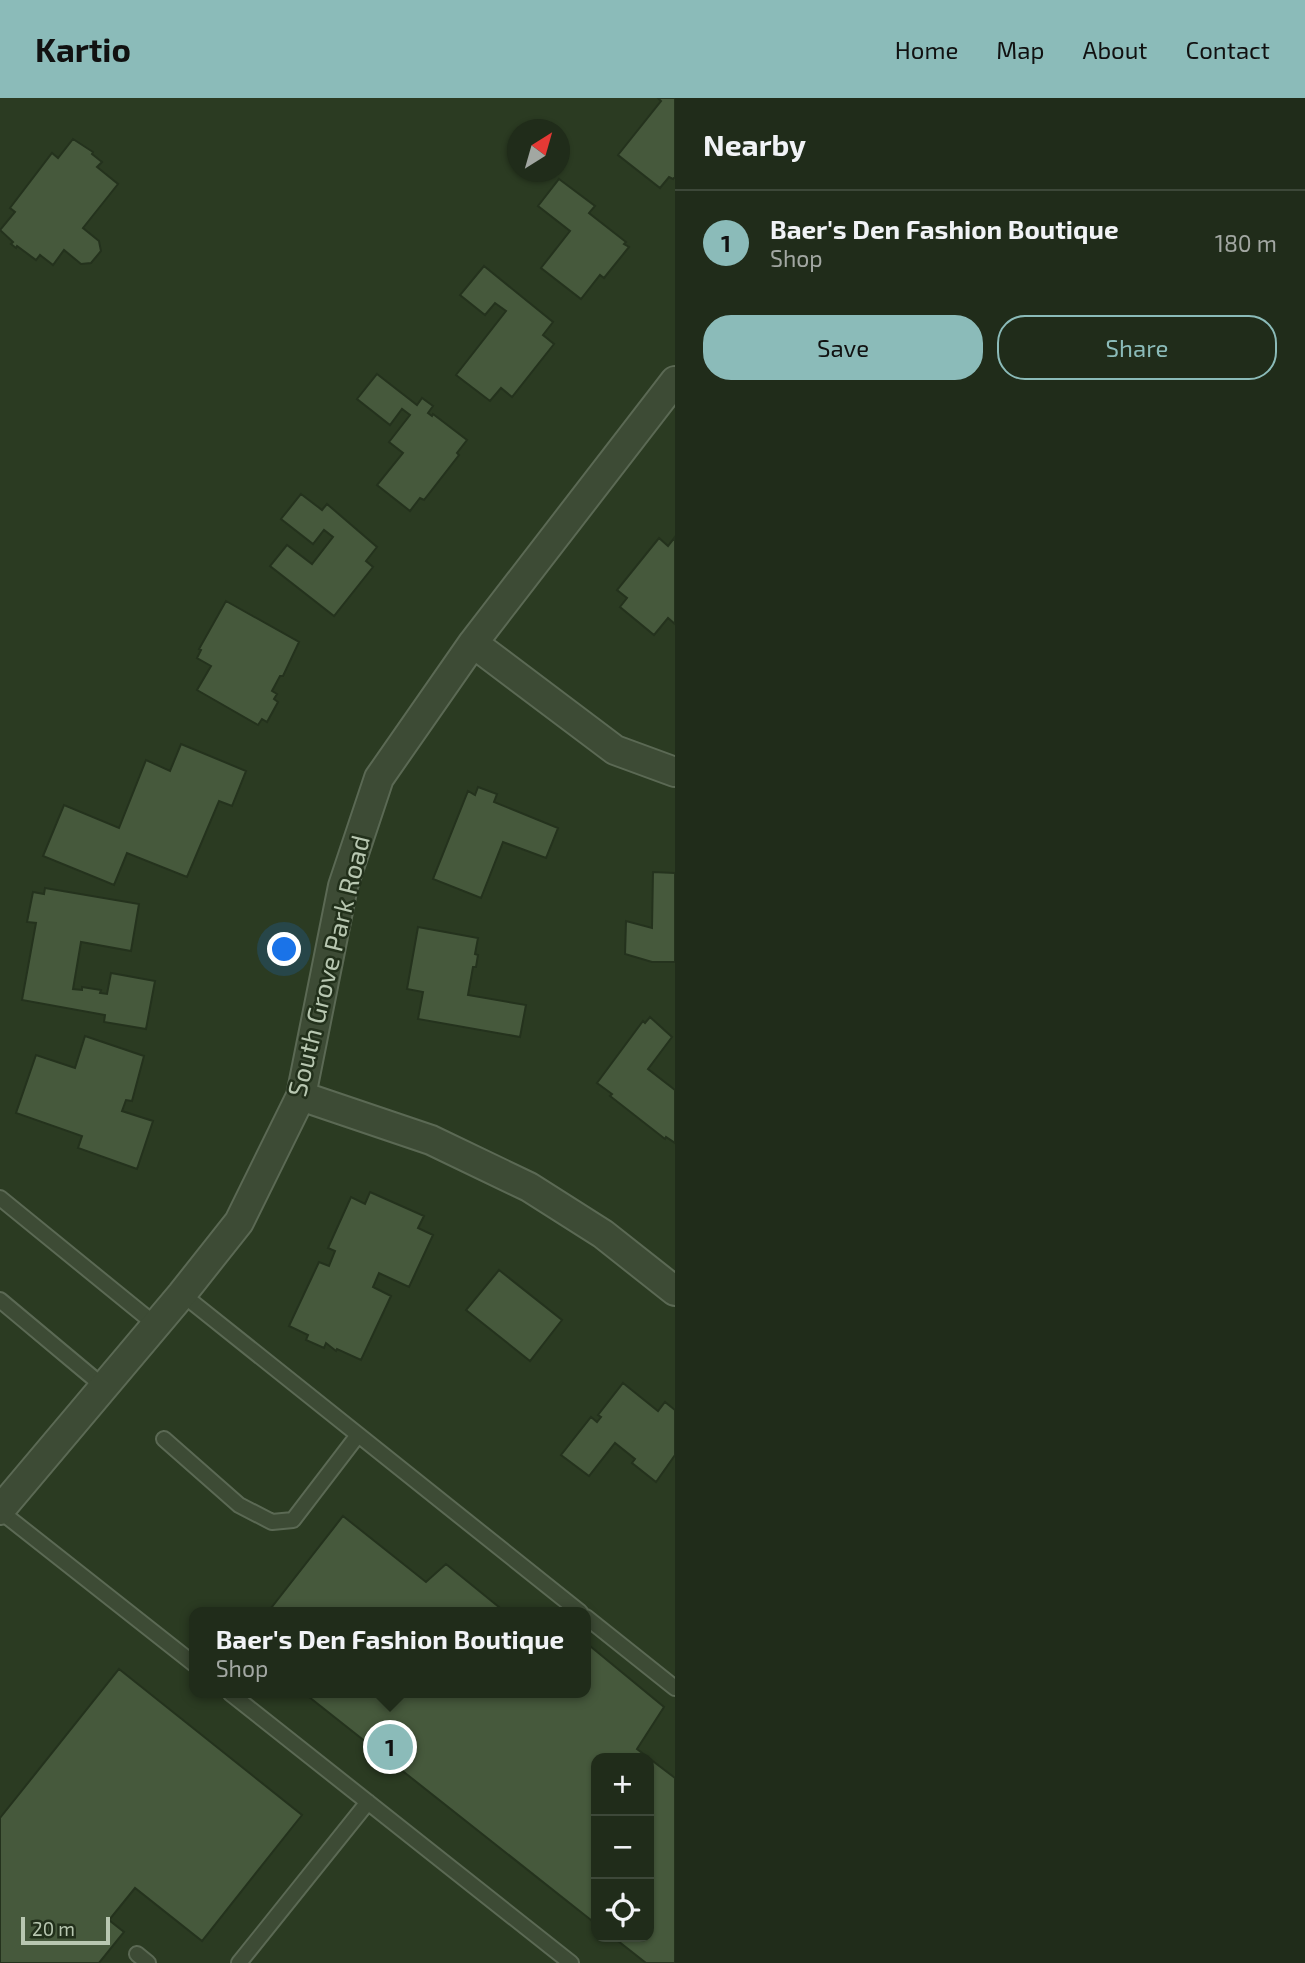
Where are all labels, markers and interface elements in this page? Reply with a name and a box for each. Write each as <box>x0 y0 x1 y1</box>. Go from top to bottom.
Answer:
text: Kartio <box>35 29 131 69</box>
text: Home <box>895 35 958 64</box>
text: Map <box>996 35 1044 64</box>
text: About <box>1082 35 1148 64</box>
text: Contact <box>1186 35 1270 64</box>
north arrow <box>507 119 570 182</box>
text: Nearby <box>703 126 806 162</box>
text: Baer's Den Fashion Boutique <box>770 213 1119 244</box>
text: 1 <box>721 229 731 257</box>
text: 180 m <box>1215 229 1277 257</box>
text: Shop <box>770 244 823 272</box>
button: Save <box>703 315 983 380</box>
button: Share <box>997 315 1277 380</box>
street label: South Grove Park Road <box>280 832 375 1099</box>
your location <box>267 932 301 966</box>
popup <box>189 1607 591 1698</box>
text: Baer's Den Fashion Boutique <box>216 1623 564 1654</box>
text: Shop <box>216 1654 268 1682</box>
pin: 1 <box>367 1721 413 1773</box>
map controls <box>591 1753 654 1942</box>
button: + <box>591 1753 654 1816</box>
button: − <box>591 1816 654 1879</box>
button: locate <box>591 1879 654 1942</box>
scale bar <box>21 1914 110 1946</box>
text: 20 m <box>32 1917 75 1940</box>

